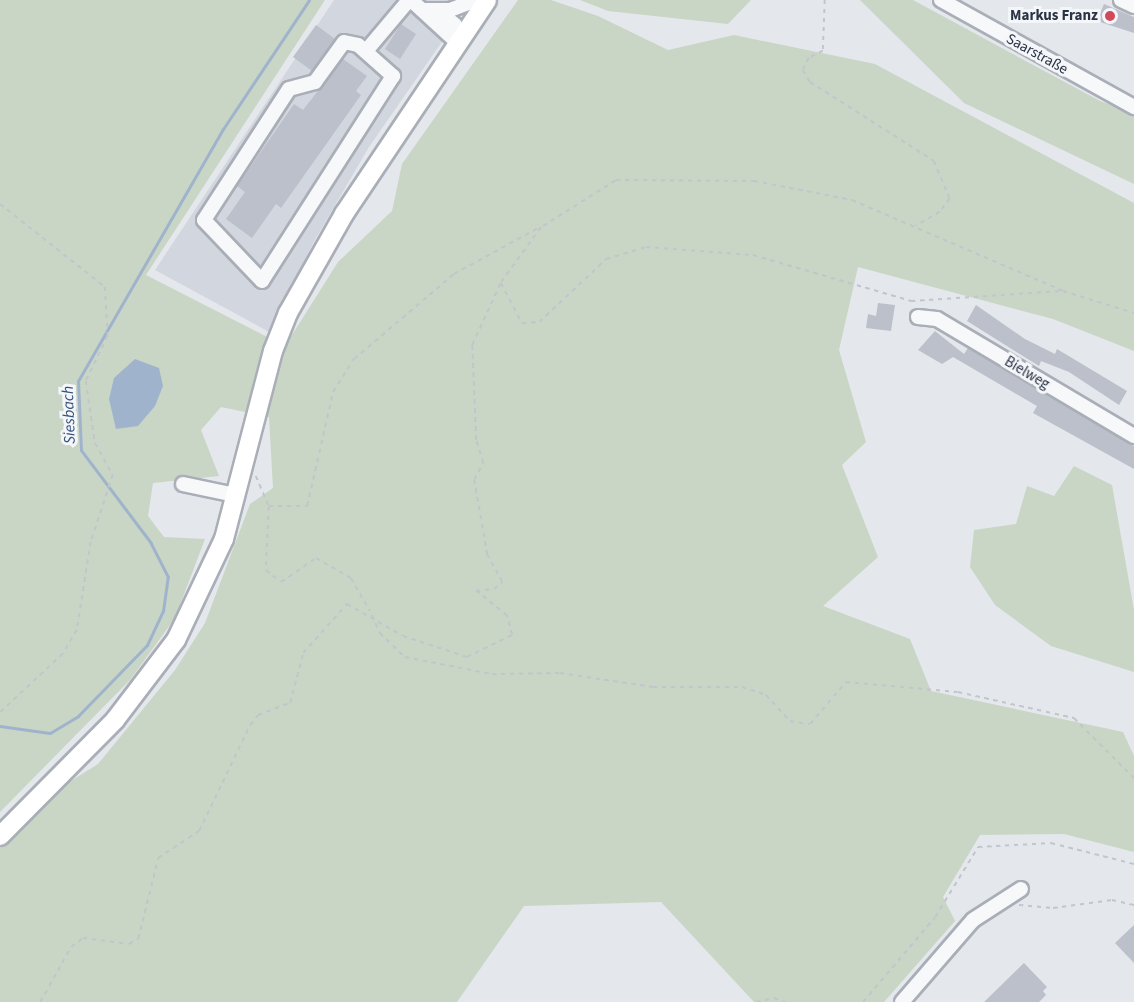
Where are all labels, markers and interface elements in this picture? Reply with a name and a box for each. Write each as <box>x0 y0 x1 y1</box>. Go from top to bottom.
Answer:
place label: Markus Franz <box>1010 7 1098 25</box>
marker: Markus Franz <box>1103 9 1117 23</box>
street label: Saarstraße <box>1003 30 1071 78</box>
street label: Bielweg <box>1001 353 1053 393</box>
water label: Siesbach <box>58 385 80 445</box>

